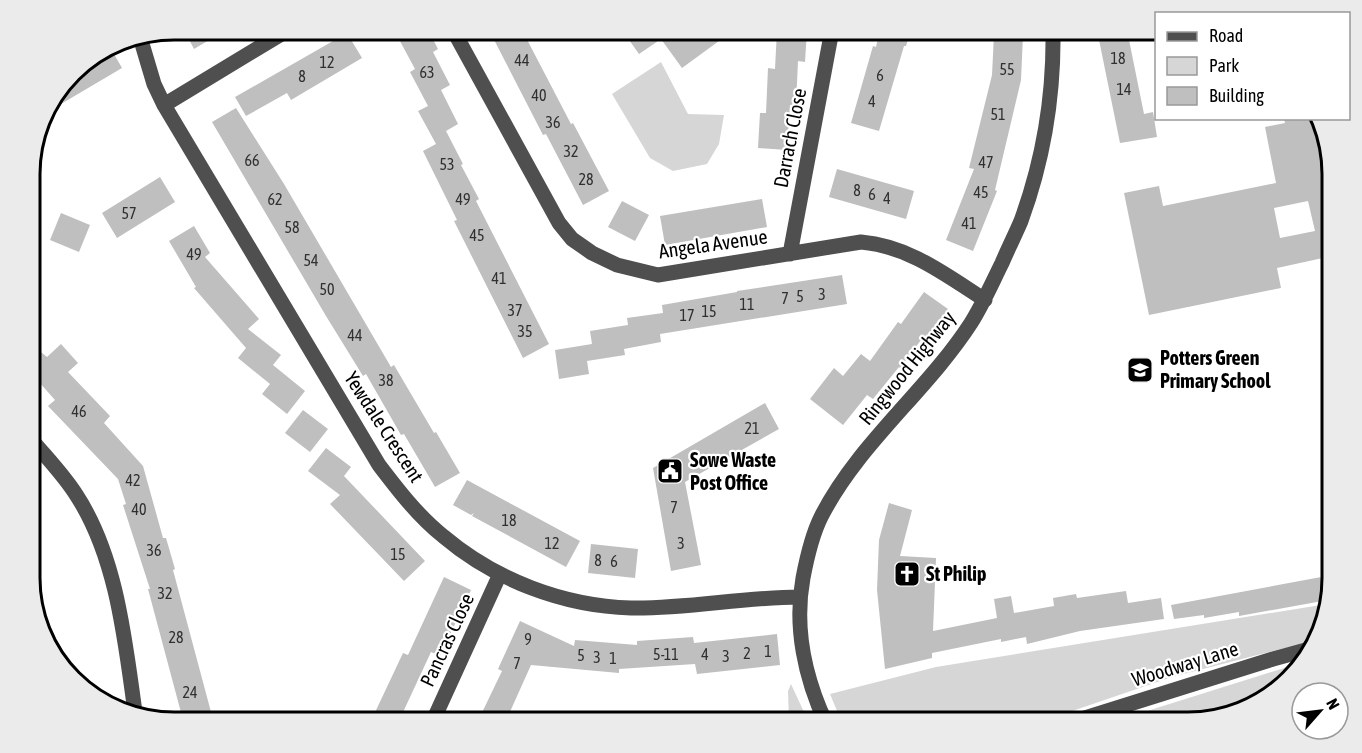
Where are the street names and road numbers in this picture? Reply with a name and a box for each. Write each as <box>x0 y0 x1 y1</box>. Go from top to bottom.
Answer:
street label: Darrach Close <box>769 86 810 190</box>
street label: Angela Avenue <box>657 224 769 263</box>
street label: Ringwood Highway <box>854 306 959 429</box>
street label: Yewdale Crescent <box>340 367 429 486</box>
street label: Pancras Close <box>415 590 478 690</box>
street label: Woodway Lane <box>1129 636 1241 691</box>

